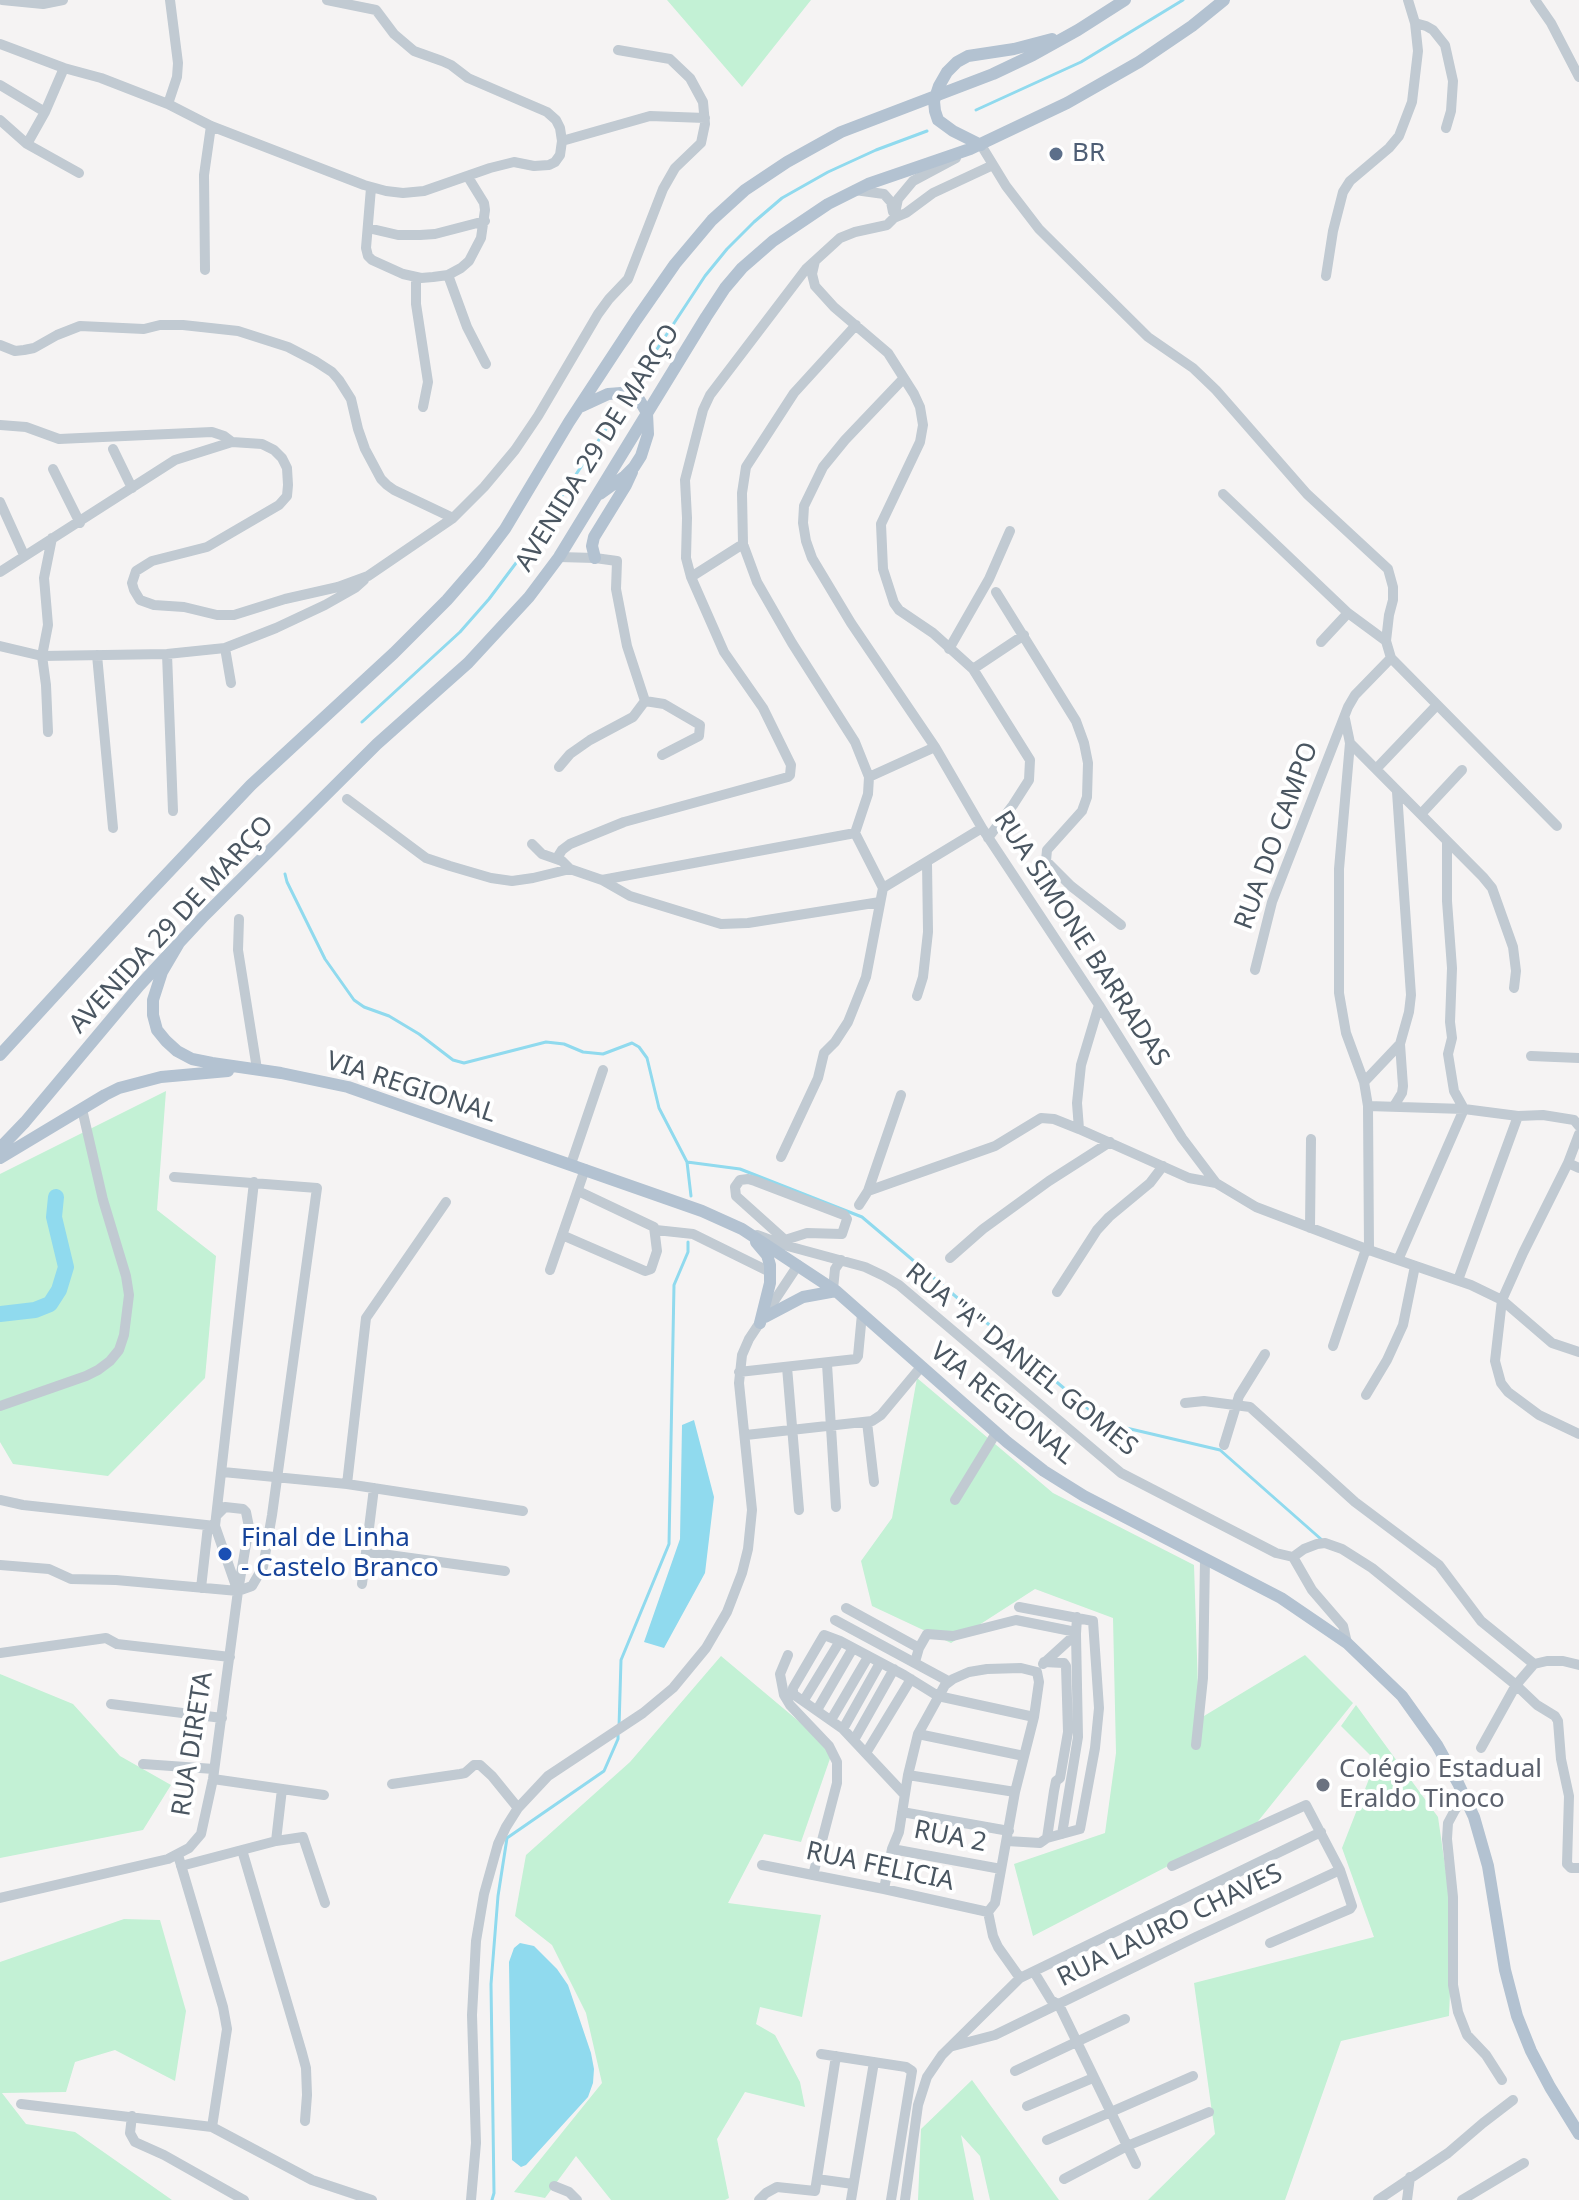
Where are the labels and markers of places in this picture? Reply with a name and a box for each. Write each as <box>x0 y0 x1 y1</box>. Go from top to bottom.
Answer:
place label: BR <box>1072 138 1105 170</box>
marker: BR <box>1047 145 1065 163</box>
place label: Final de Linha - Castelo Branco <box>241 1523 439 1584</box>
marker: Final de Linha - Castelo Branco <box>216 1545 234 1563</box>
place label: Colégio Estadual Eraldo Tinoco <box>1339 1754 1542 1816</box>
marker: Colégio Estadual Eraldo Tinoco <box>1314 1776 1332 1794</box>

